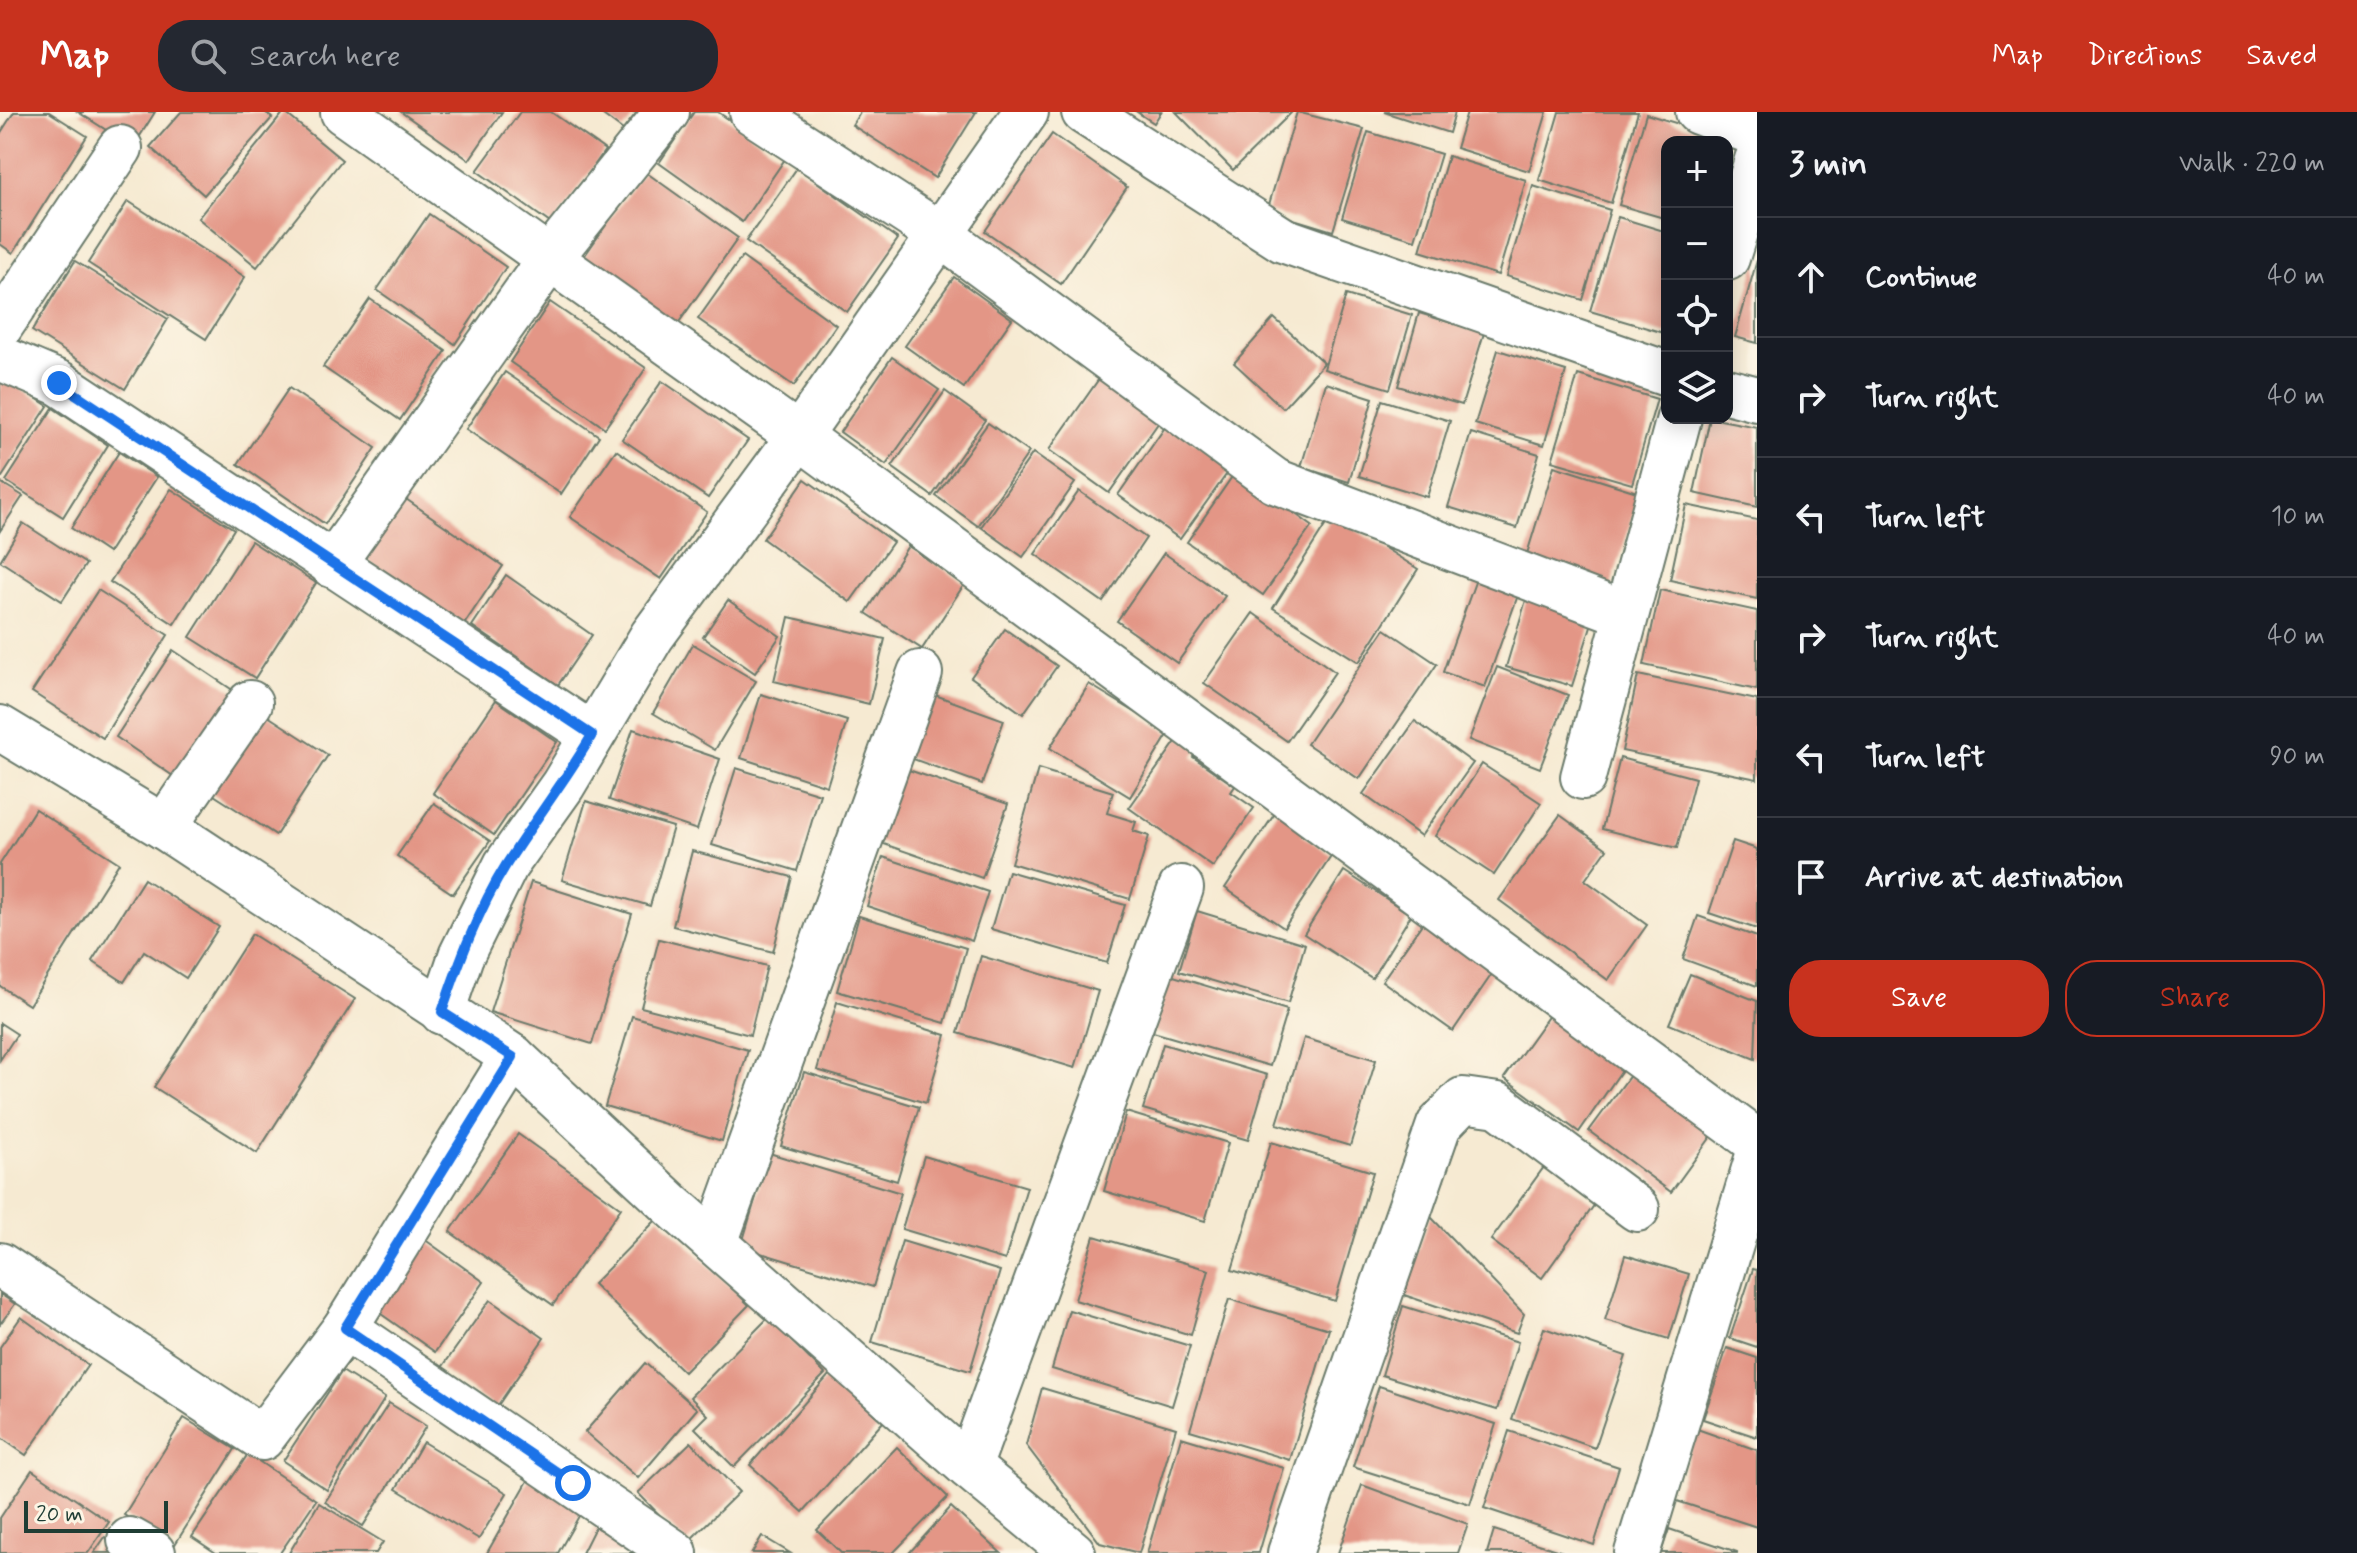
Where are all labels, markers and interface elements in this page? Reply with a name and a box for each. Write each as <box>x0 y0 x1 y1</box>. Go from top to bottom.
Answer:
search box <box>158 20 718 92</box>
text: Map <box>40 32 110 81</box>
icon: search <box>186 34 230 78</box>
text: Search here <box>250 37 401 76</box>
text: Map <box>1992 38 2043 75</box>
text: Directions <box>2087 38 2202 75</box>
text: Saved <box>2246 38 2317 75</box>
map controls <box>1661 136 1733 424</box>
button: + <box>1661 136 1733 208</box>
text: 3 min <box>1789 142 1867 187</box>
text: Walk · 220 m <box>2179 147 2325 181</box>
button: − <box>1661 208 1733 280</box>
icon: ahead <box>1789 255 1833 299</box>
text: Continue <box>1865 258 1977 297</box>
text: 40 m <box>2267 260 2325 294</box>
button: locate <box>1661 280 1733 352</box>
button: layers <box>1661 352 1733 424</box>
route end <box>41 365 77 401</box>
icon: right <box>1789 375 1833 419</box>
text: Turn right <box>1865 378 1998 417</box>
text: 40 m <box>2267 380 2325 414</box>
icon: left <box>1789 495 1833 539</box>
text: Turn left <box>1865 498 1985 537</box>
text: 10 m <box>2271 500 2325 534</box>
icon: right <box>1789 615 1833 659</box>
text: Turn right <box>1865 618 1998 657</box>
text: 40 m <box>2267 620 2325 654</box>
icon: left <box>1789 735 1833 779</box>
text: Turn left <box>1865 738 1985 777</box>
text: 90 m <box>2270 740 2325 774</box>
icon: arrive <box>1789 855 1833 899</box>
text: Arrive at destination <box>1865 858 2123 897</box>
button: Save <box>1789 960 2049 1037</box>
button: Share <box>2065 960 2325 1037</box>
route start <box>555 1465 591 1501</box>
scale bar <box>24 1497 168 1533</box>
text: 20 m <box>36 1501 83 1529</box>

